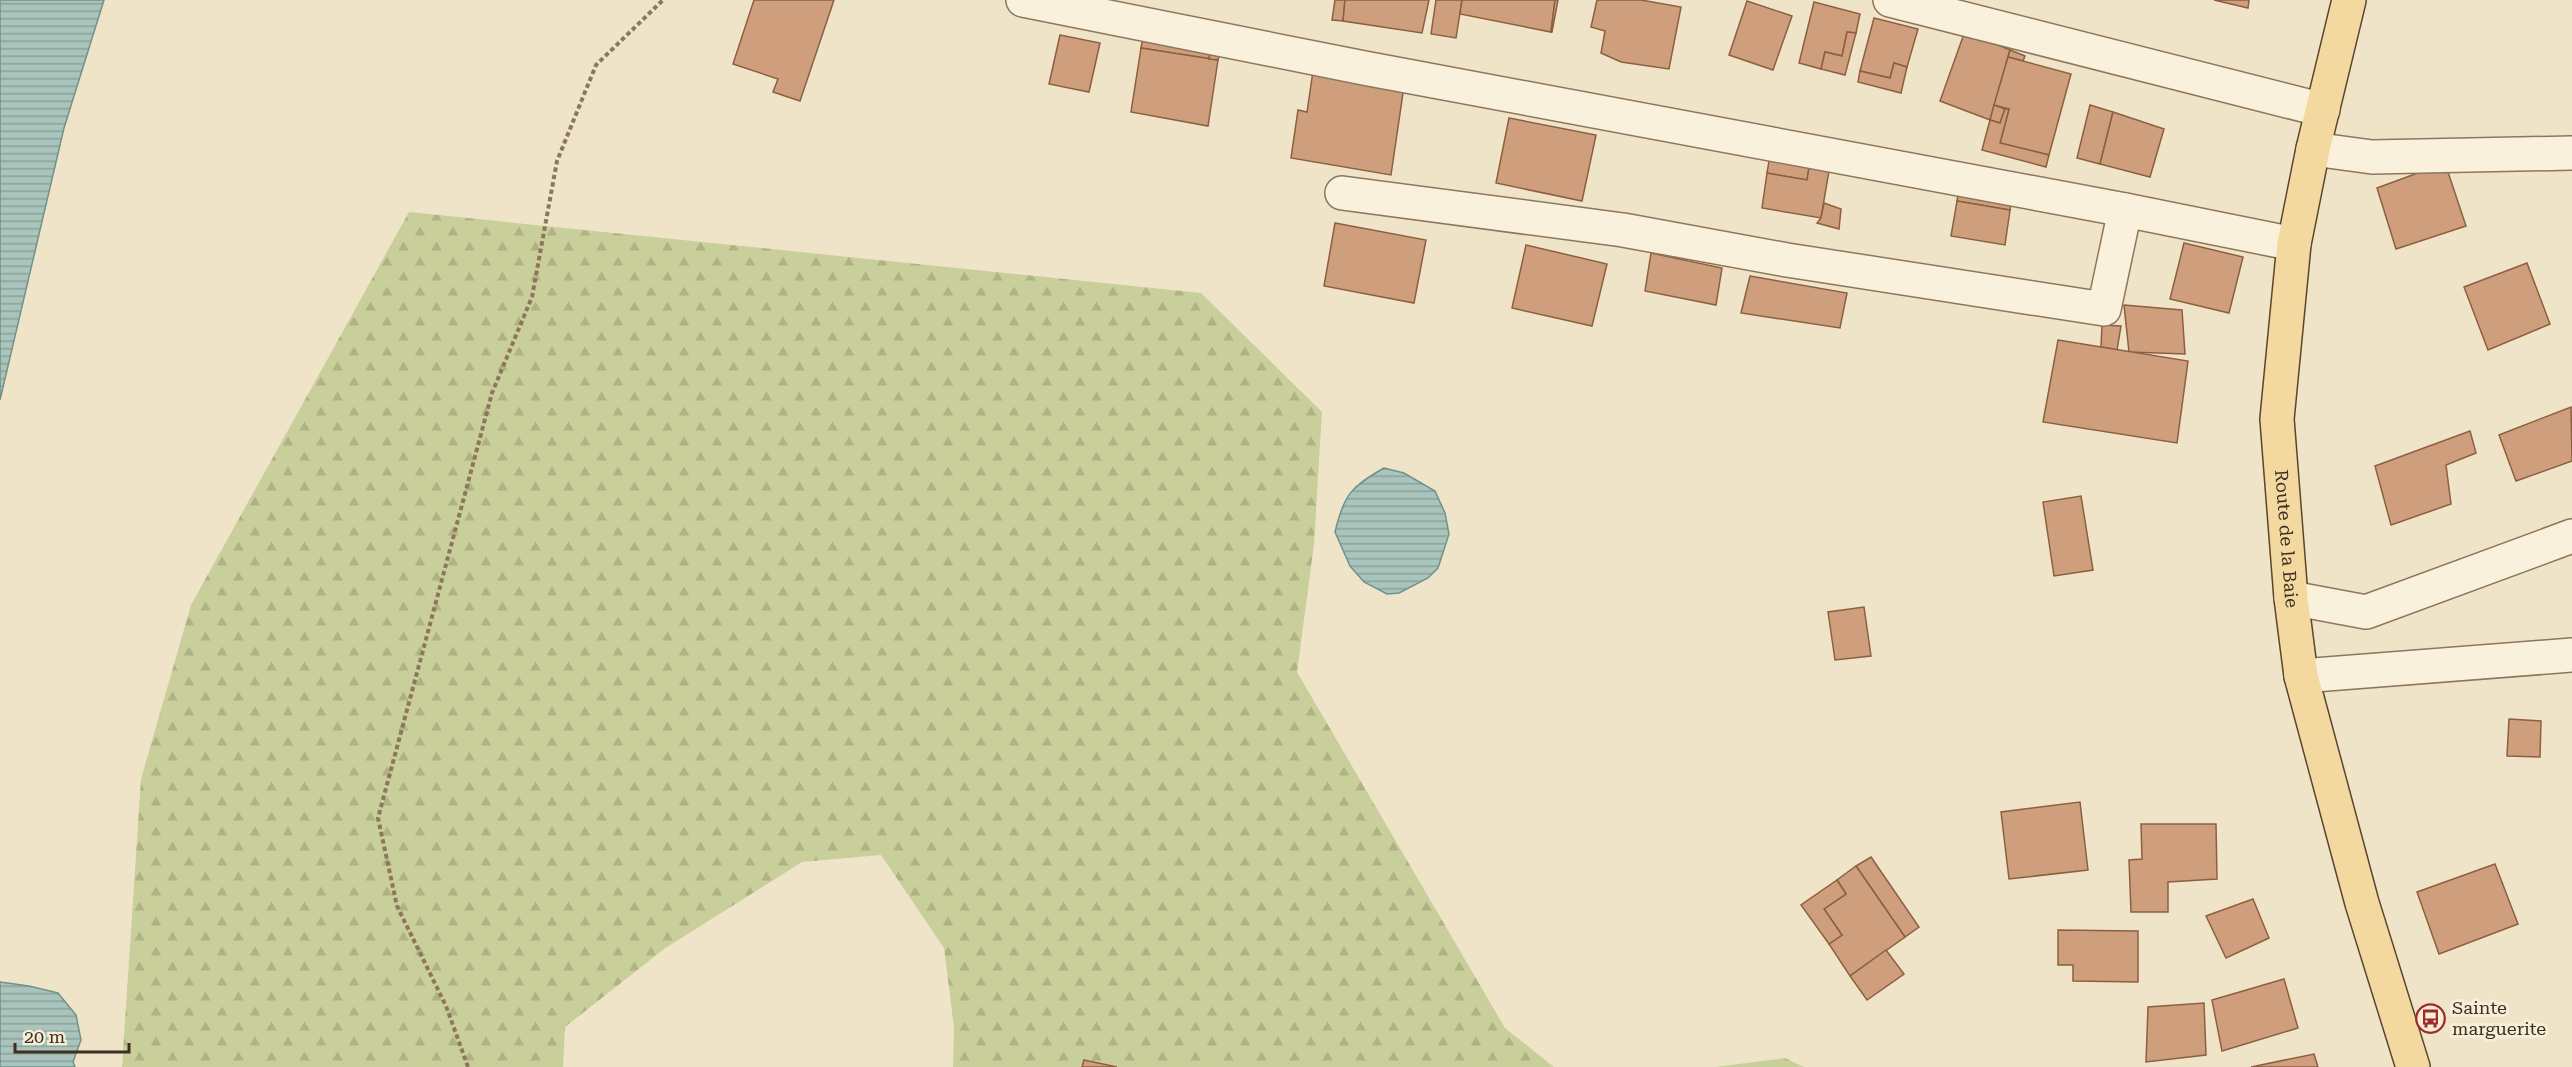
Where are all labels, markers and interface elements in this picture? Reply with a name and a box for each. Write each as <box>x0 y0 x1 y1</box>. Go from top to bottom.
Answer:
street label: Route de la Baie <box>2271 469 2303 609</box>
place label: Sainte marguerite <box>2452 997 2546 1039</box>
bus stop icon: Sainte marguerite <box>2415 1002 2447 1034</box>
scale bar <box>15 1016 129 1054</box>
text: 20 m <box>24 1026 65 1047</box>

